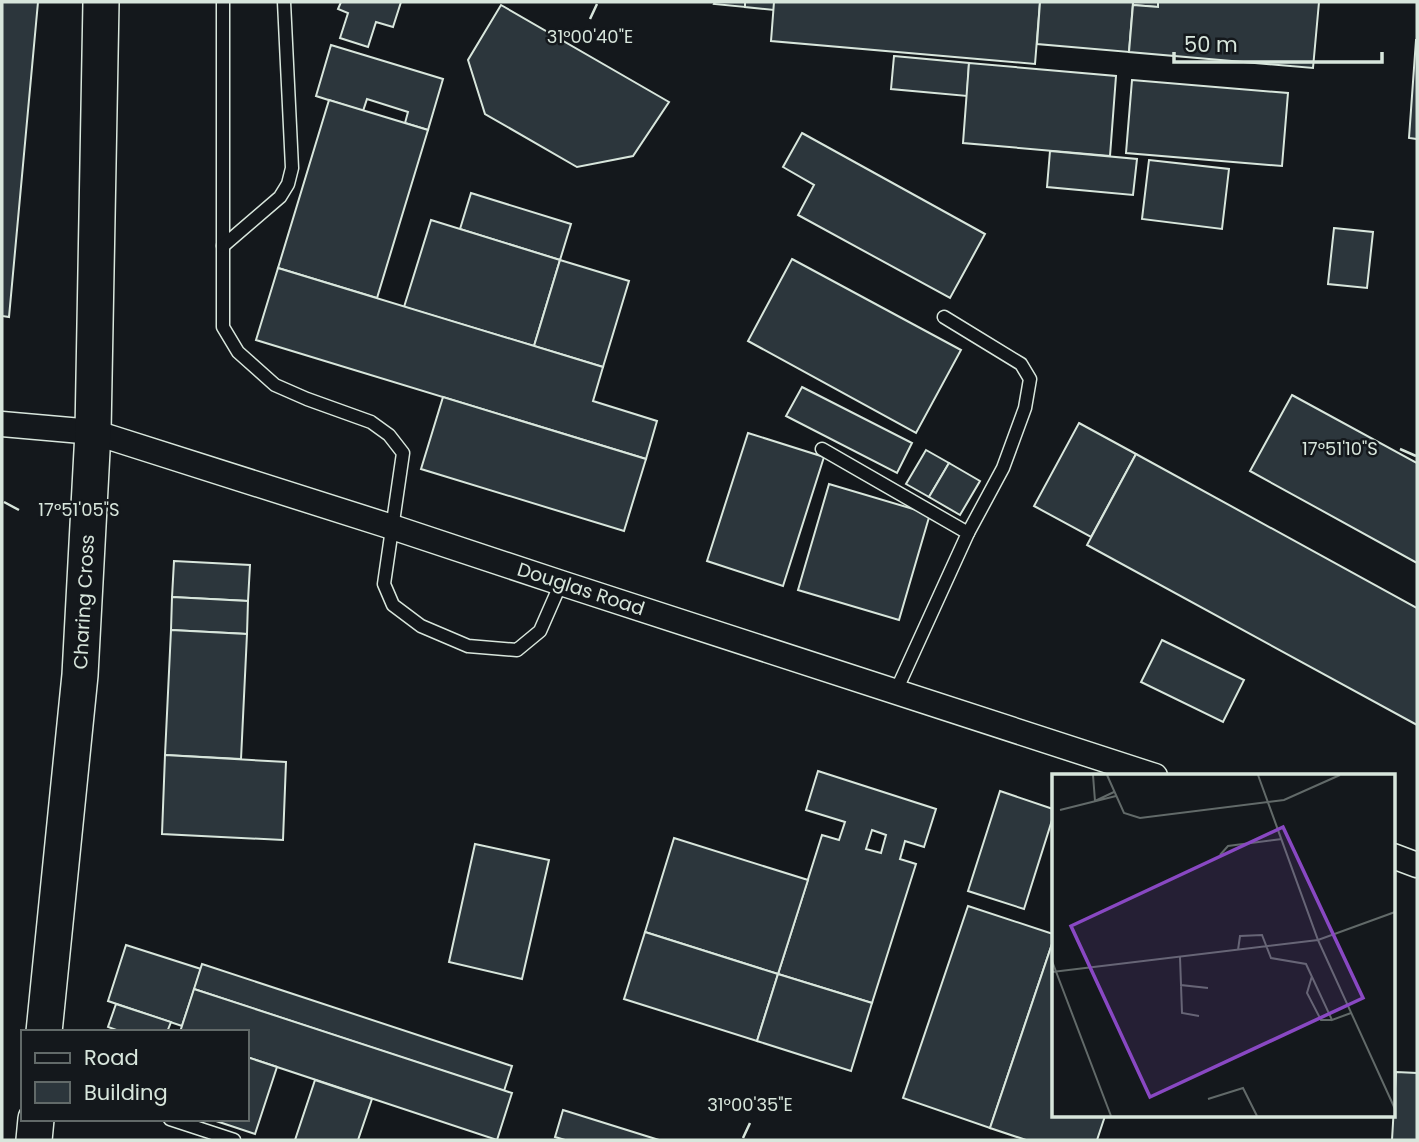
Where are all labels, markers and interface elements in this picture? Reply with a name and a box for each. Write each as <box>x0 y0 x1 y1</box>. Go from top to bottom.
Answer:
scale bar <box>1174 21 1382 65</box>
text: 31°00'40"E <box>547 24 633 49</box>
text: 50 m <box>1184 30 1238 59</box>
text: 17°51'10"S <box>1302 436 1378 461</box>
text: 17°51'05"S <box>38 497 120 522</box>
street label: Charing Cross <box>67 534 101 670</box>
street label: Douglas Road <box>514 556 648 622</box>
inset map <box>1052 774 1394 1118</box>
legend <box>21 1030 248 1121</box>
text: Road <box>84 1043 139 1072</box>
text: Building <box>84 1078 168 1107</box>
text: 31°00'35"E <box>707 1092 793 1117</box>

